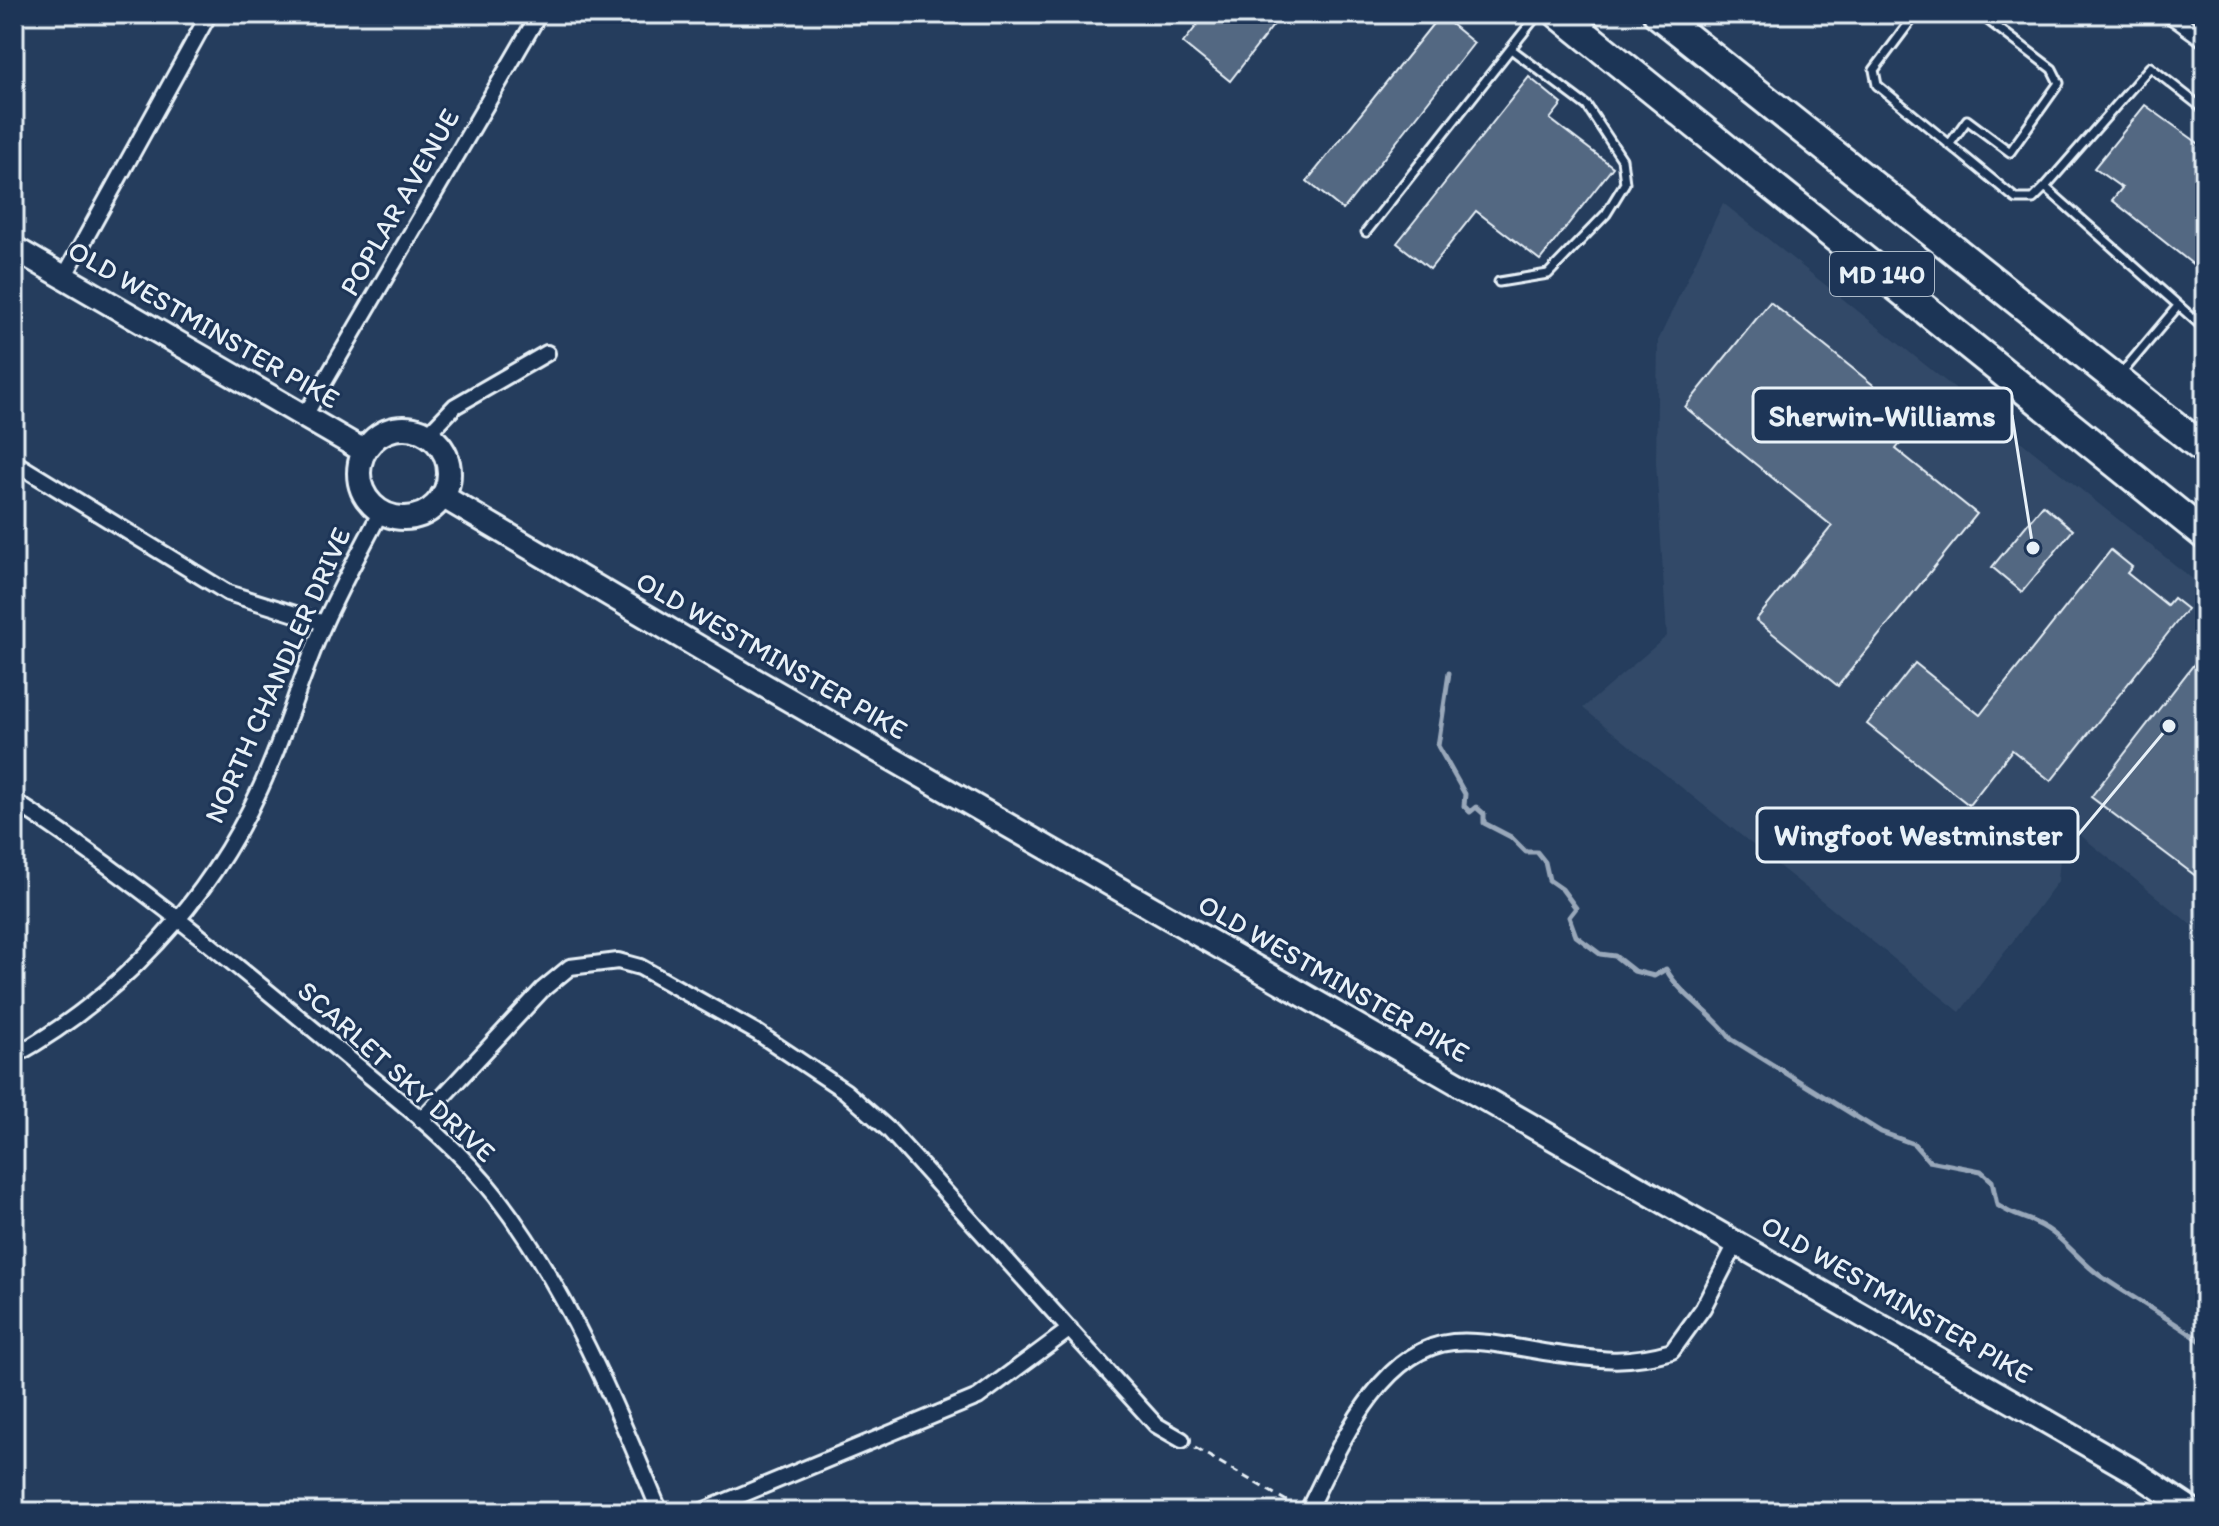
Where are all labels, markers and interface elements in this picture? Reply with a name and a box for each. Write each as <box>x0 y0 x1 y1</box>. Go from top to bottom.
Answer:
street label: POPLAR AVENUE <box>332 102 466 302</box>
street label: OLD WESTMINSTER PIKE <box>62 232 346 416</box>
road number: MD 140 <box>1830 252 1934 296</box>
callout: Sherwin-Williams <box>1753 388 2012 442</box>
text: Sherwin-Williams <box>1769 397 1995 434</box>
street label: NORTH CHANDLER DRIVE <box>196 522 358 828</box>
street label: OLD WESTMINSTER PIKE <box>630 563 914 747</box>
callout: Wingfoot Westminster <box>1757 808 2078 862</box>
text: Wingfoot Westminster <box>1774 816 2063 853</box>
street label: OLD WESTMINSTER PIKE <box>1192 886 1476 1070</box>
street label: SCARLET SKY DRIVE <box>291 973 503 1169</box>
street label: OLD WESTMINSTER PIKE <box>1755 1207 2039 1391</box>

